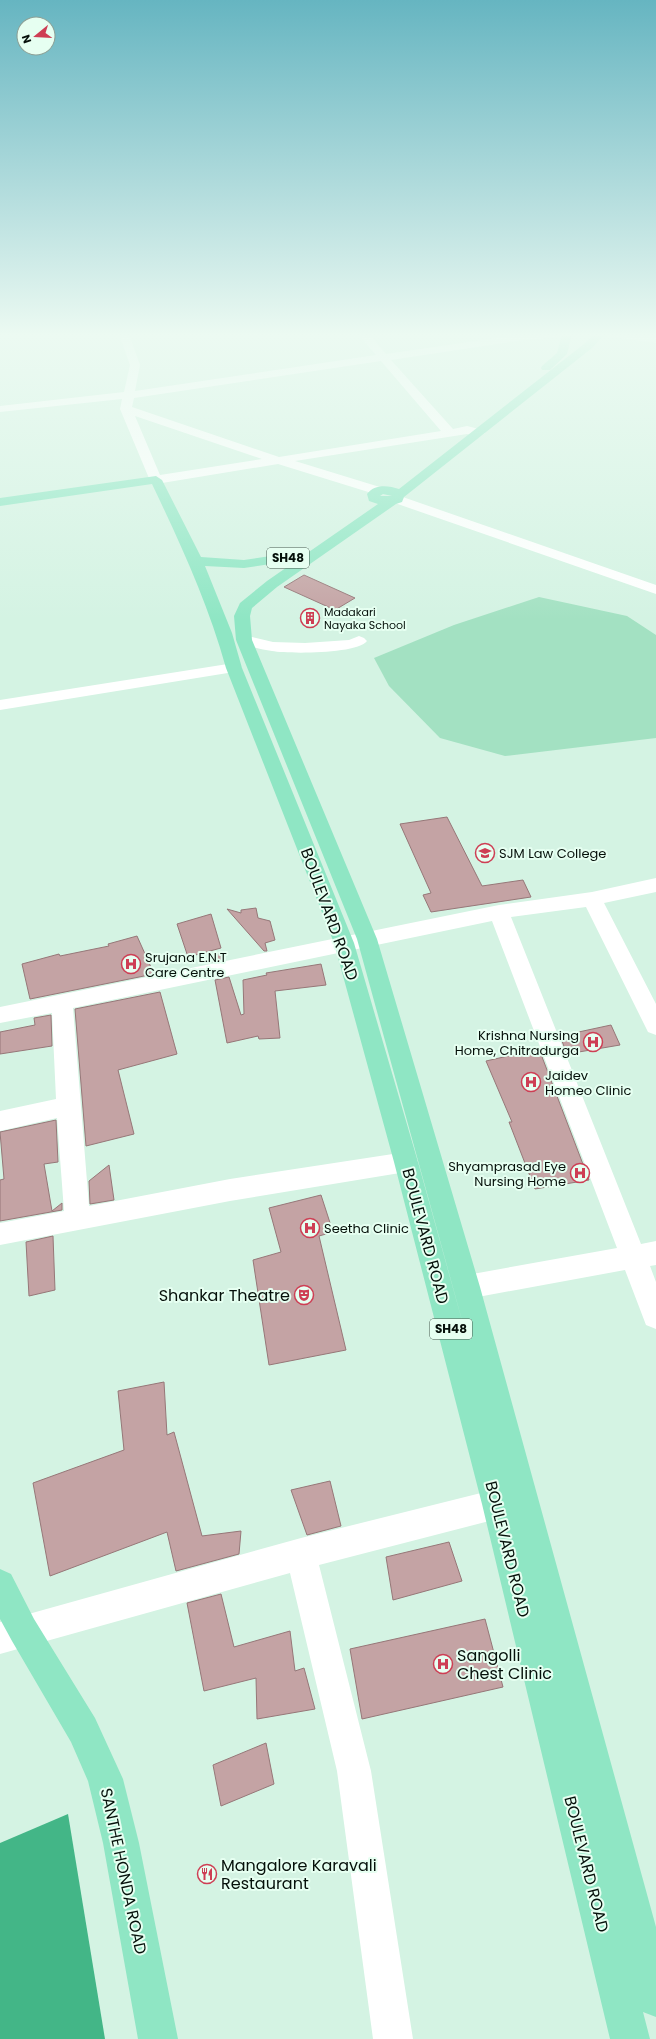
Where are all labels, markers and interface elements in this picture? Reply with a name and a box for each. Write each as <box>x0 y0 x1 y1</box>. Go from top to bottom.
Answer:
north arrow <box>16 16 56 56</box>
text: N <box>18 33 35 46</box>
road number: SH48 <box>267 548 309 568</box>
place label: Madakari Nayaka School <box>324 604 406 633</box>
building icon: Madakari Nayaka School <box>299 607 321 629</box>
school or university icon: SJM Law College <box>474 842 496 864</box>
place label: SJM Law College <box>499 844 606 863</box>
street label: BOULEVARD ROAD <box>295 845 364 984</box>
place label: Srujana E.N.T Care Centre <box>145 948 227 982</box>
hospital icon: Srujana E.N.T Care Centre <box>120 953 142 975</box>
place label: Krishna Nursing Home, Chitradurga <box>455 1026 579 1060</box>
hospital icon: Krishna Nursing Home, Chitradurga <box>582 1031 604 1053</box>
place label: Jaidev Homeo Clinic <box>545 1066 632 1100</box>
hospital icon: Jaidev Homeo Clinic <box>520 1071 542 1093</box>
place label: Shyamprasad Eye Nursing Home <box>448 1157 566 1191</box>
hospital icon: Shyamprasad Eye Nursing Home <box>569 1162 591 1184</box>
street label: BOULEVARD ROAD <box>396 1166 455 1307</box>
hospital icon: Seetha Clinic <box>299 1217 321 1239</box>
place label: Seetha Clinic <box>324 1219 409 1238</box>
place label: Shankar Theatre <box>159 1284 290 1307</box>
theatre icon: Shankar Theatre <box>293 1284 315 1306</box>
road number: SH48 <box>430 1319 472 1339</box>
street label: BOULEVARD ROAD <box>479 1479 536 1620</box>
place label: Sangolli Chest Clinic <box>457 1644 552 1685</box>
hospital icon: Sangolli Chest Clinic <box>432 1653 454 1675</box>
street label: SANTHE HONDA ROAD <box>95 1786 152 1956</box>
street label: BOULEVARD ROAD <box>558 1794 615 1935</box>
place label: Mangalore Karavali Restaurant <box>221 1854 377 1895</box>
restaurant icon: Mangalore Karavali Restaurant <box>196 1863 218 1885</box>

